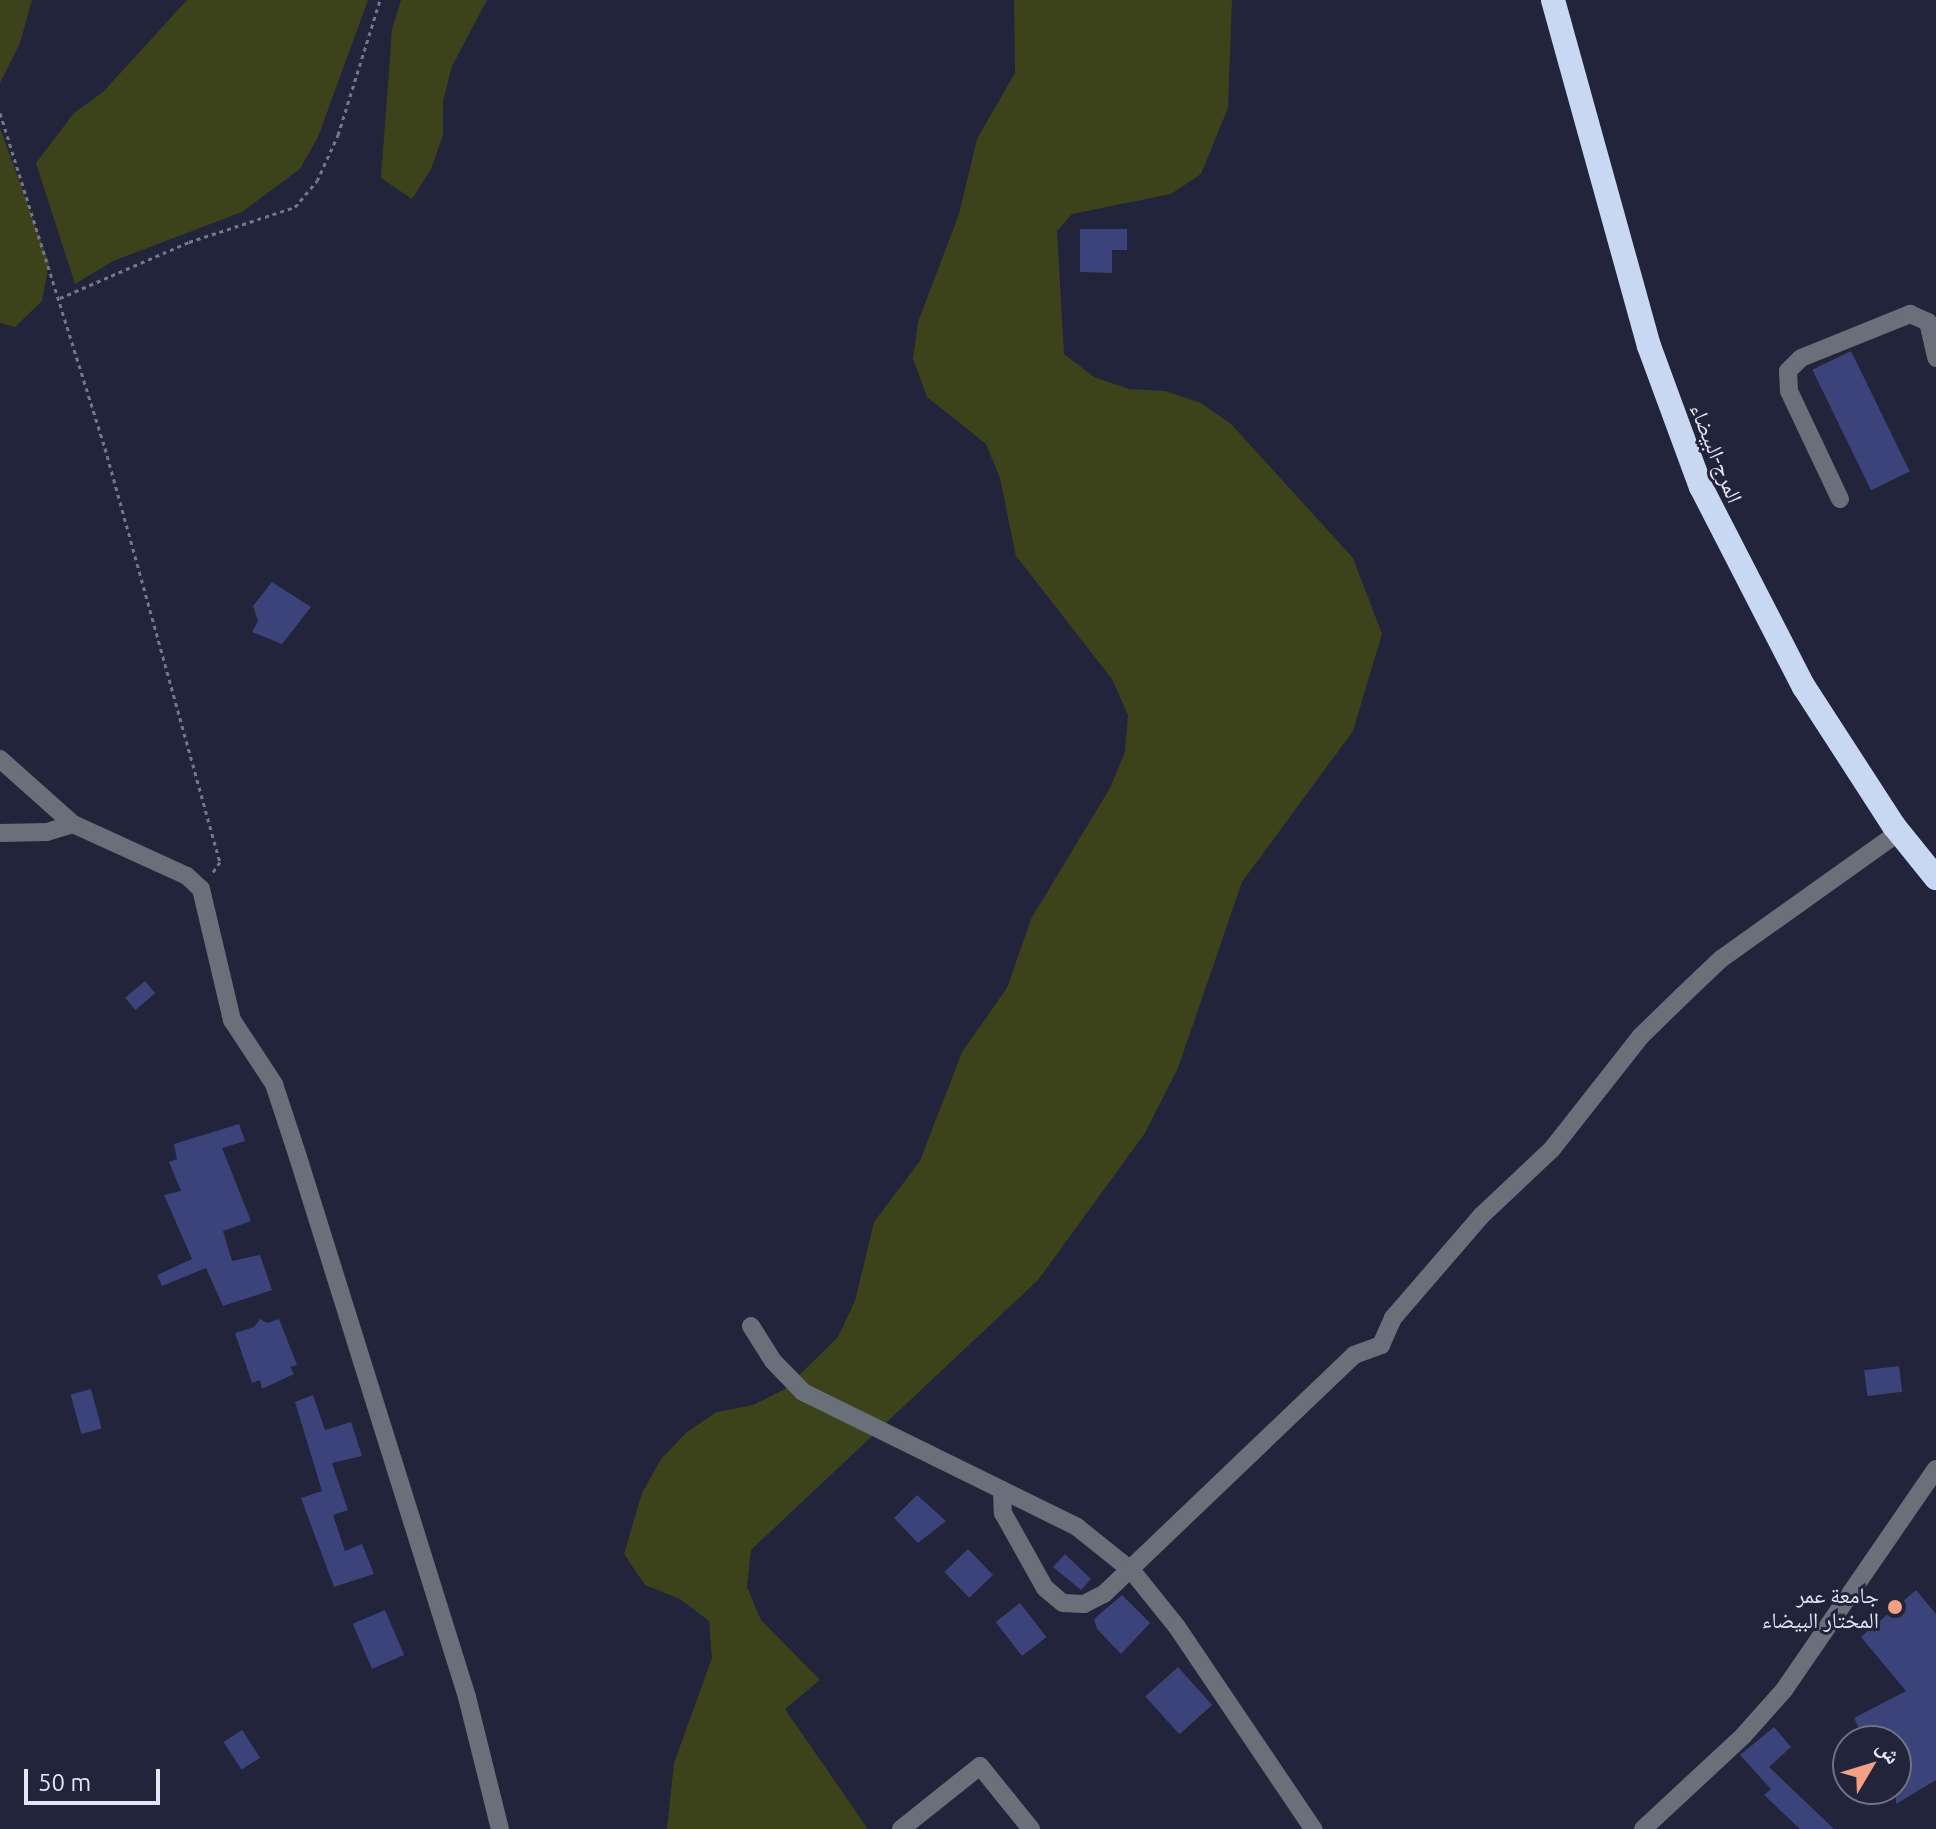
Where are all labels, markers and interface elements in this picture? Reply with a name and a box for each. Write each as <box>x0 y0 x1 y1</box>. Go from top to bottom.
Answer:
street label: المرج-البيضاء <box>1685 399 1749 507</box>
place label: جامعة عمر المختار البيضاء <box>1762 1581 1879 1632</box>
marker: جامعة عمر المختار البيضاء <box>1886 1598 1904 1616</box>
north arrow <box>1832 1725 1912 1805</box>
text: ش <box>1873 1734 1907 1768</box>
scale bar <box>28 1753 164 1803</box>
text: 50 m <box>38 1769 91 1796</box>

